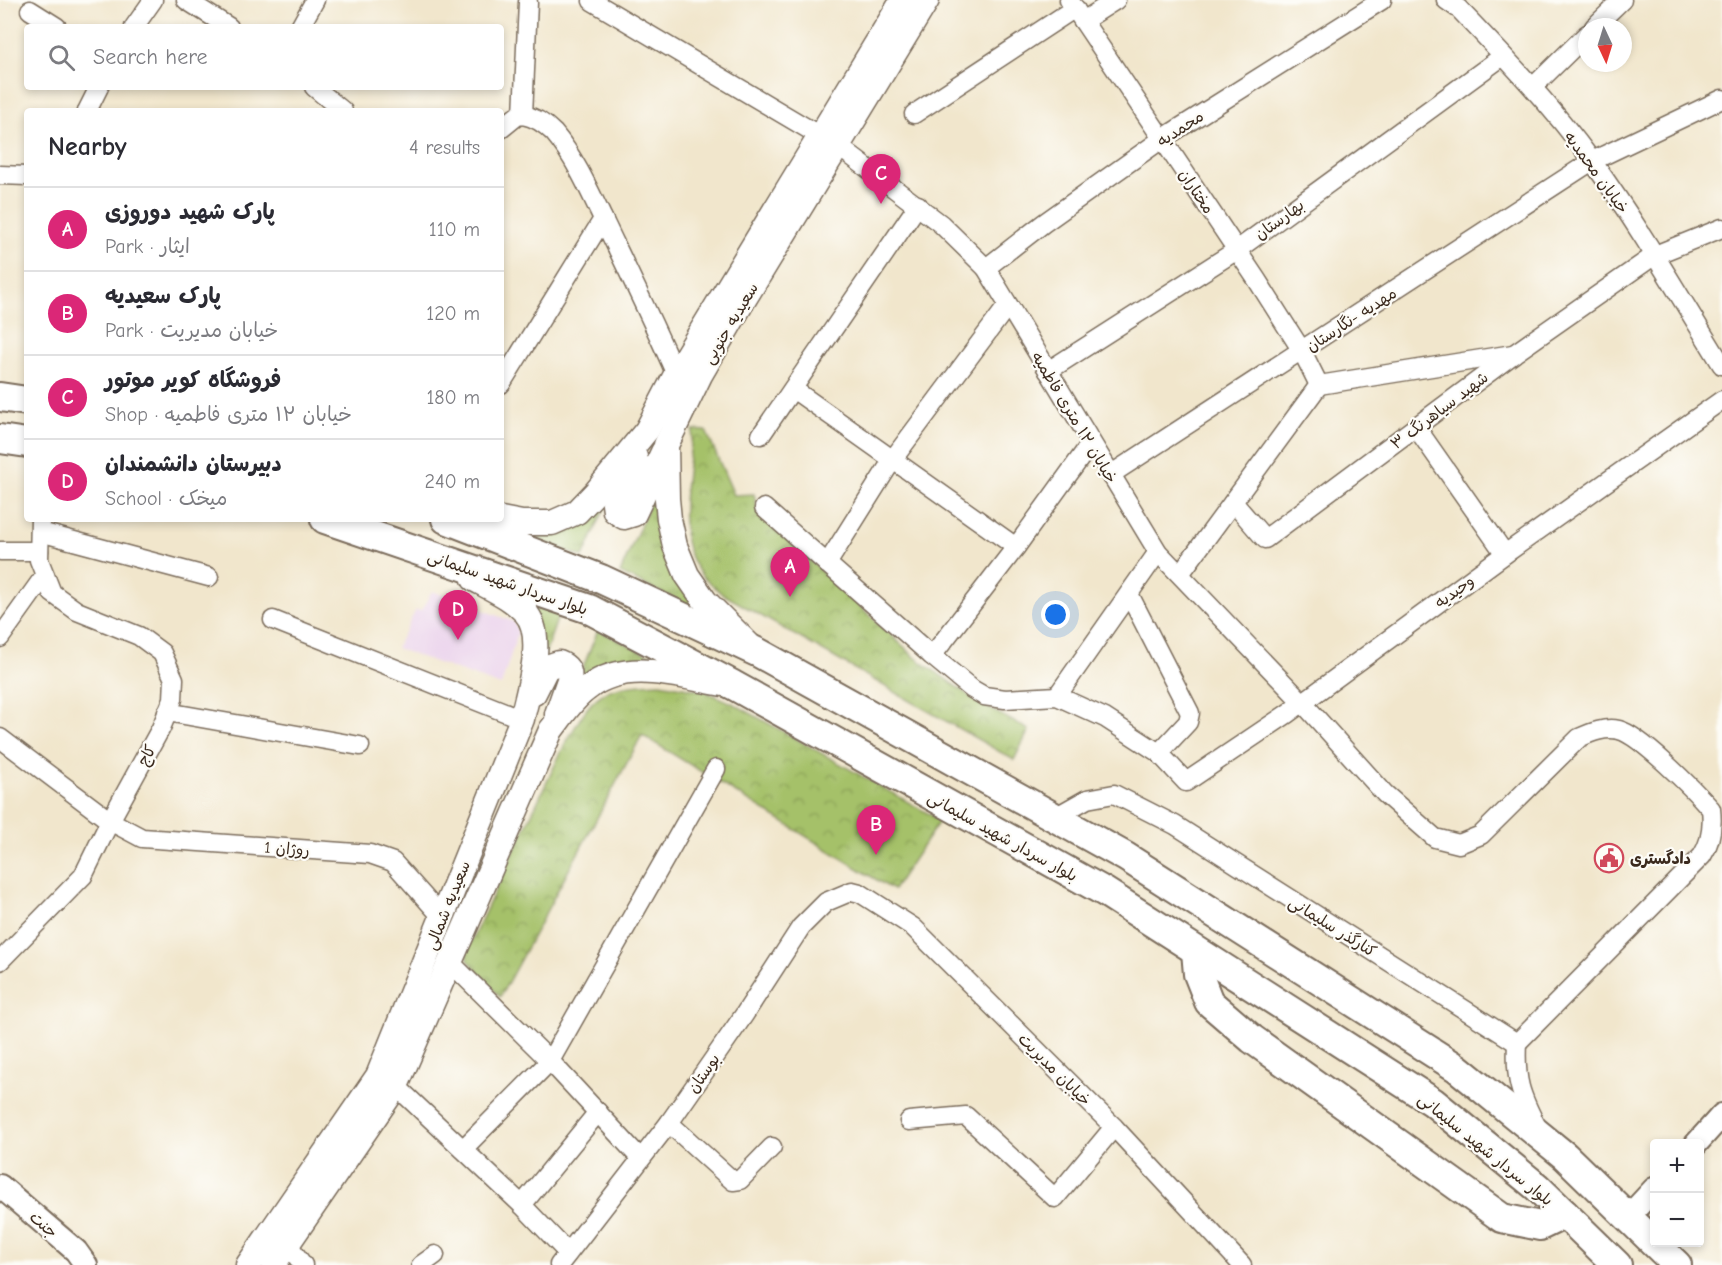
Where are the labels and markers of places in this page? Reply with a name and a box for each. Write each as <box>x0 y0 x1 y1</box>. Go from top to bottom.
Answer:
pin: C <box>862 154 900 204</box>
pin: A <box>770 548 810 597</box>
pin: D <box>438 590 478 640</box>
pin: B <box>856 806 896 855</box>
public building icon: دادگستری <box>1593 842 1625 874</box>
place label: دادگستری <box>1630 849 1691 868</box>

